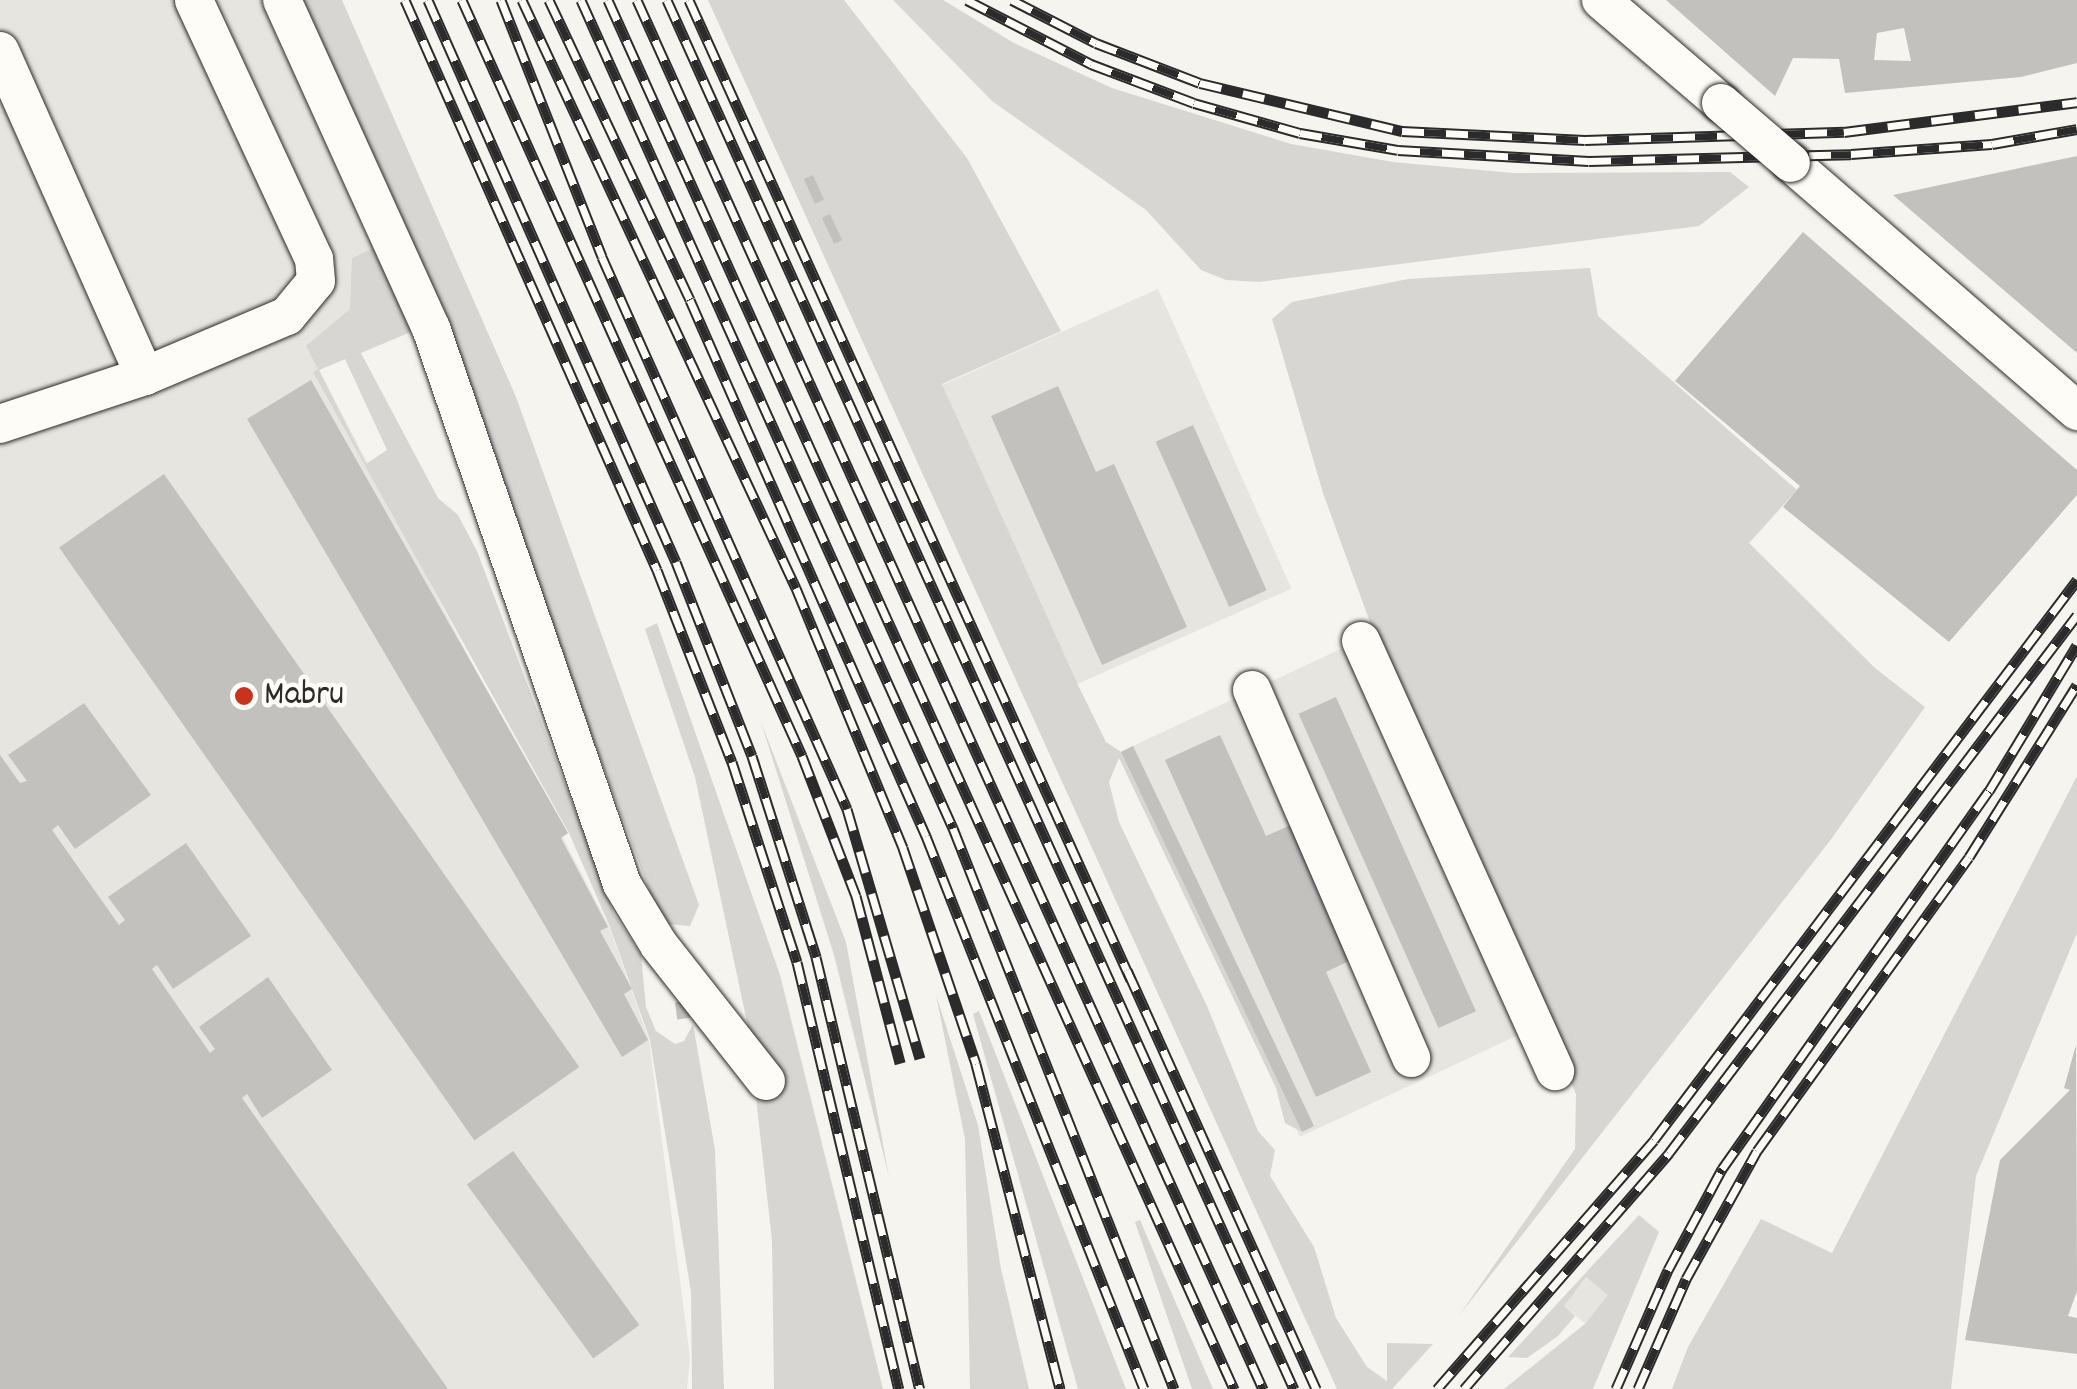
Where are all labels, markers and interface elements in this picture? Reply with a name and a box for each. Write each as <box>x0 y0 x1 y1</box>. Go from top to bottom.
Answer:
place label: Mabru <box>264 675 344 717</box>
marker: Mabru <box>233 685 255 707</box>

